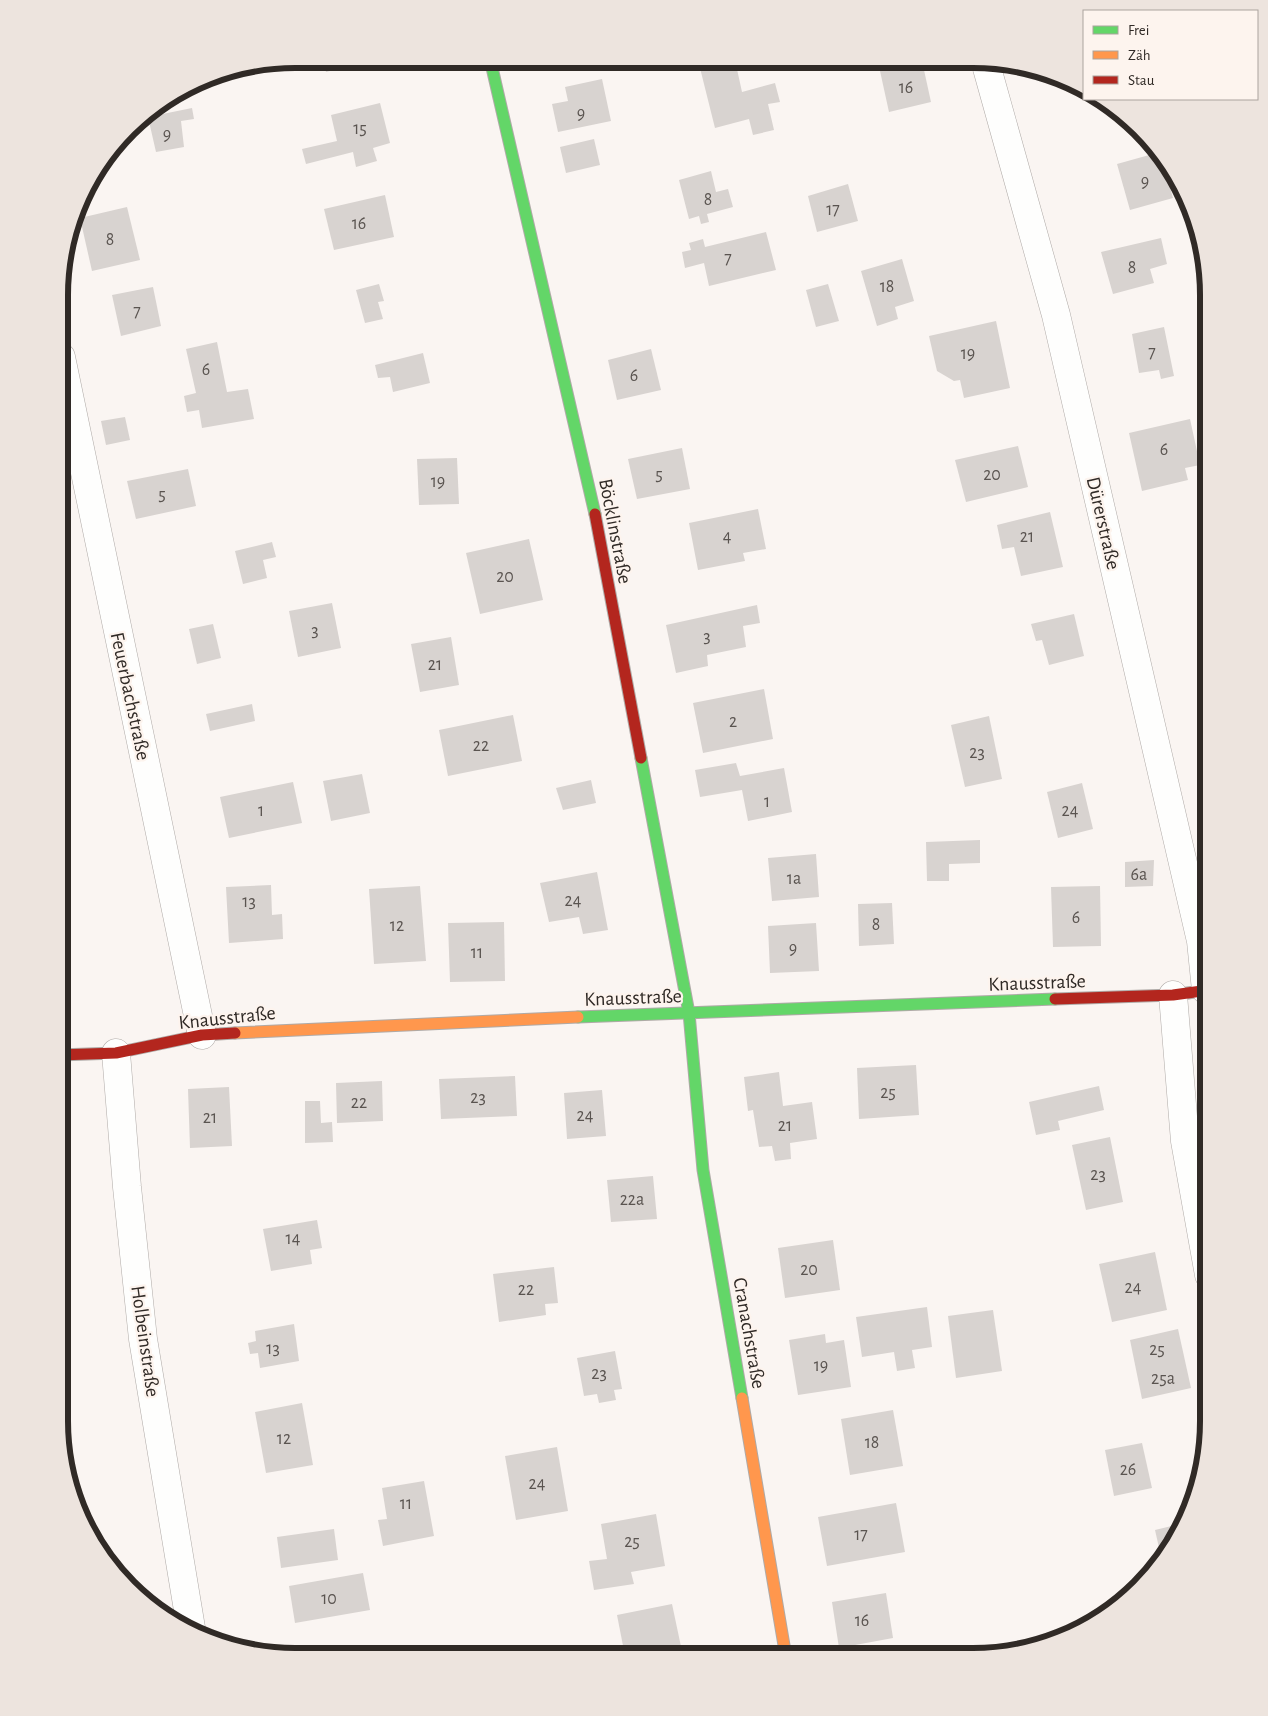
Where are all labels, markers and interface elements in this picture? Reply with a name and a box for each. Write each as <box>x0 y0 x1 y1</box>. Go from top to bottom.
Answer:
legend <box>1083 10 1258 100</box>
text: Frei <box>1128 23 1149 38</box>
text: Zäh <box>1128 48 1151 63</box>
text: Stau <box>1128 73 1155 88</box>
house number: 16 <box>899 79 913 97</box>
house number: 9 <box>577 105 585 123</box>
house number: 15 <box>353 120 367 138</box>
house number: 9 <box>163 126 171 144</box>
house number: 9 <box>1141 173 1149 191</box>
house number: 8 <box>704 191 712 209</box>
house number: 17 <box>826 201 840 219</box>
house number: 16 <box>352 215 366 233</box>
house number: 8 <box>106 231 114 249</box>
house number: 7 <box>724 250 732 268</box>
house number: 8 <box>1128 259 1136 277</box>
house number: 18 <box>880 278 894 296</box>
house number: 7 <box>133 303 141 321</box>
house number: 7 <box>1148 344 1156 362</box>
house number: 19 <box>961 345 975 363</box>
house number: 6 <box>202 361 210 379</box>
house number: 6 <box>630 367 638 385</box>
house number: 6 <box>1160 441 1168 459</box>
house number: 5 <box>655 466 663 484</box>
house number: 20 <box>983 466 1001 484</box>
house number: 19 <box>431 473 445 491</box>
street label: Dürerstraße <box>1083 475 1123 572</box>
street label: Böcklinstraße <box>595 477 635 586</box>
house number: 5 <box>158 486 166 504</box>
house number: 4 <box>723 528 732 546</box>
house number: 21 <box>1020 528 1034 546</box>
house number: 20 <box>496 568 514 586</box>
house number: 3 <box>311 622 319 640</box>
house number: 3 <box>703 628 711 646</box>
street label: Feuerbachstraße <box>107 630 153 762</box>
house number: 21 <box>428 656 442 674</box>
house number: 2 <box>729 713 737 731</box>
house number: 22 <box>473 737 489 755</box>
house number: 23 <box>969 744 985 762</box>
house number: 1 <box>764 793 770 811</box>
house number: 1 <box>258 802 264 820</box>
house number: 24 <box>1062 802 1079 820</box>
house number: 6a <box>1131 866 1147 884</box>
house number: 1a <box>787 870 801 888</box>
house number: 24 <box>565 892 582 910</box>
house number: 13 <box>242 893 256 911</box>
house number: 6 <box>1072 909 1080 927</box>
house number: 8 <box>872 916 880 934</box>
house number: 12 <box>390 917 404 935</box>
house number: 9 <box>789 940 797 958</box>
house number: 11 <box>471 944 483 962</box>
street label: Knausstraße <box>988 971 1086 995</box>
street label: Knausstraße <box>584 986 682 1010</box>
street label: Knausstraße <box>178 1003 277 1033</box>
house number: 25 <box>880 1084 896 1102</box>
house number: 23 <box>470 1089 486 1107</box>
house number: 22 <box>351 1094 367 1112</box>
house number: 24 <box>577 1107 594 1125</box>
house number: 21 <box>203 1109 217 1127</box>
house number: 21 <box>778 1117 792 1135</box>
house number: 23 <box>1090 1166 1106 1184</box>
house number: 22a <box>620 1191 644 1209</box>
house number: 14 <box>286 1230 301 1248</box>
house number: 20 <box>800 1261 818 1279</box>
street label: Cranachstraße <box>729 1276 769 1390</box>
house number: 24 <box>1125 1279 1142 1297</box>
house number: 22 <box>518 1281 534 1299</box>
street label: Holbeinstraße <box>127 1284 163 1398</box>
house number: 13 <box>266 1340 280 1358</box>
house number: 25 <box>1149 1341 1165 1359</box>
house number: 19 <box>814 1357 828 1375</box>
house number: 23 <box>591 1365 607 1383</box>
house number: 25a <box>1151 1370 1175 1388</box>
house number: 12 <box>277 1430 291 1448</box>
house number: 18 <box>865 1434 879 1452</box>
house number: 26 <box>1120 1461 1136 1479</box>
house number: 24 <box>529 1475 546 1493</box>
house number: 11 <box>400 1495 412 1513</box>
house number: 17 <box>854 1526 868 1544</box>
house number: 25 <box>624 1533 640 1551</box>
house number: 10 <box>321 1590 337 1608</box>
house number: 16 <box>855 1612 869 1630</box>

